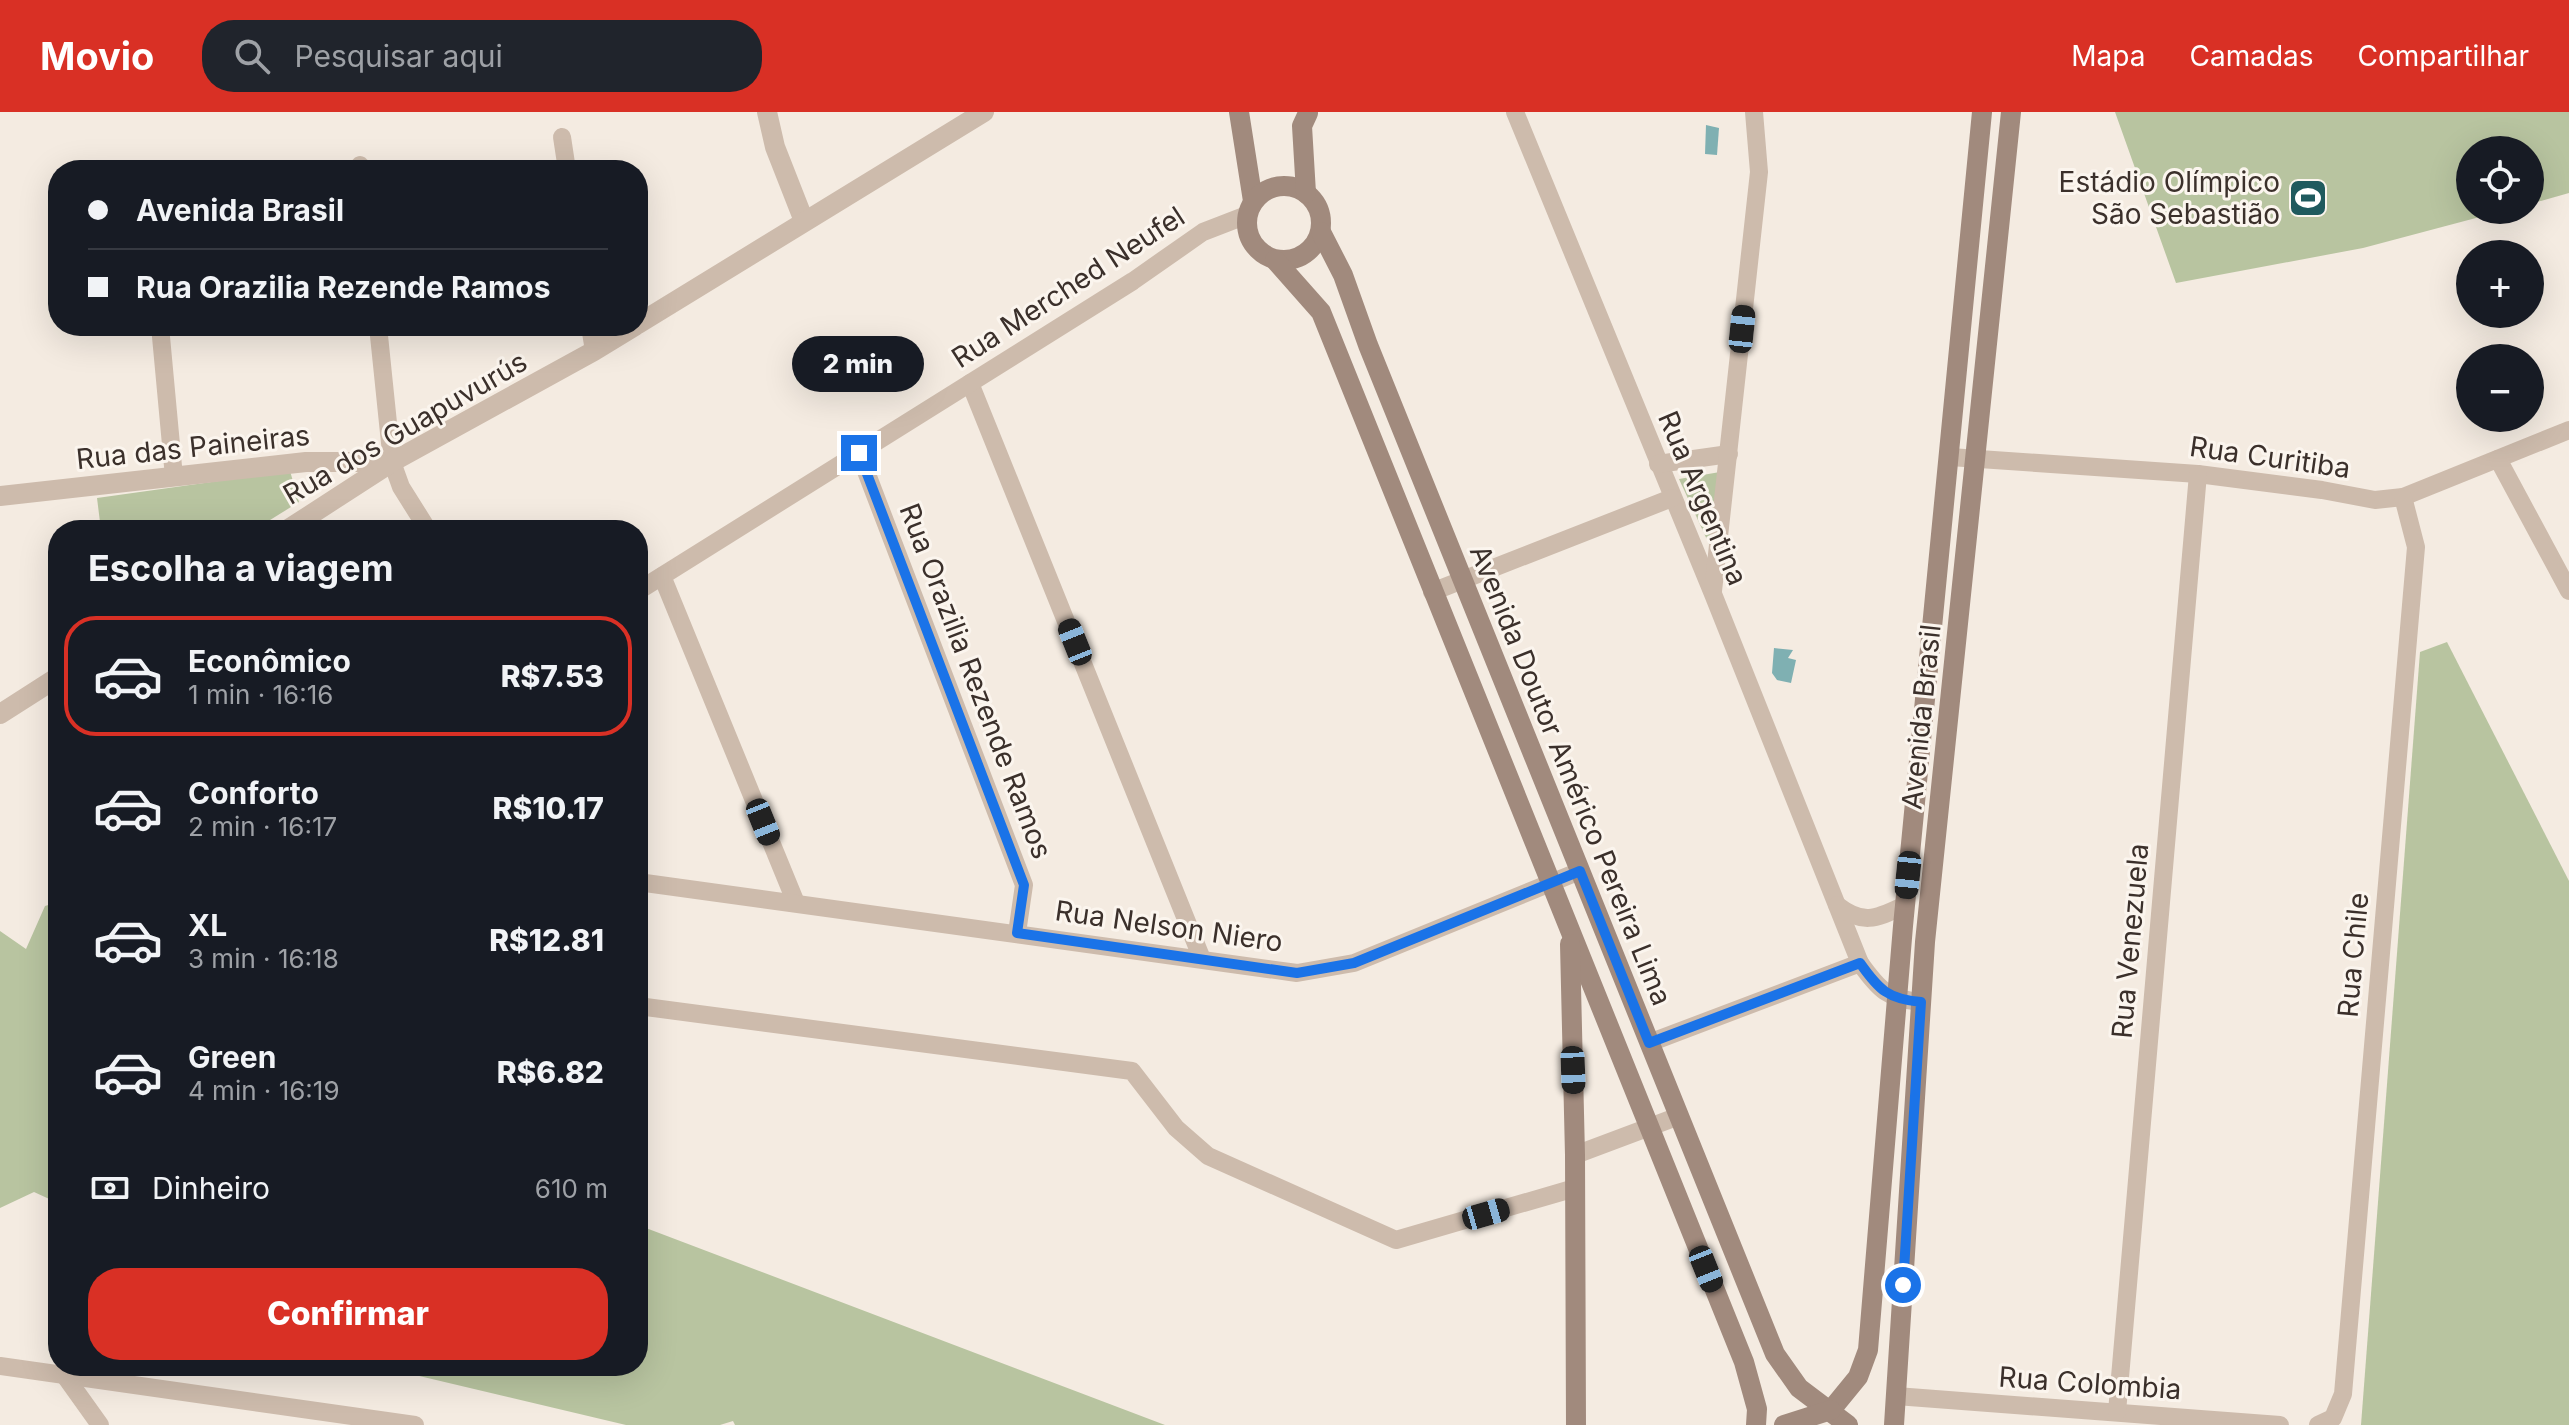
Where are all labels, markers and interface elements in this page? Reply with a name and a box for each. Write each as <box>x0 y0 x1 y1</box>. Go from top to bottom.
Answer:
search box <box>202 20 762 92</box>
text: Movio <box>40 33 154 79</box>
icon: search <box>230 34 274 78</box>
text: Pesquisar aqui <box>294 38 503 74</box>
text: Mapa <box>2071 39 2145 73</box>
text: Camadas <box>2189 39 2314 73</box>
text: Compartilhar <box>2358 39 2529 73</box>
map controls <box>2456 136 2544 432</box>
button: locate <box>2456 136 2544 224</box>
place label: Estádio Olímpico São Sebastião <box>2059 165 2280 231</box>
sports icon: Estádio Olímpico São Sebastião <box>2287 177 2329 219</box>
text: Avenida Brasil <box>136 192 344 228</box>
street label: Rua Merched Neufel <box>945 199 1191 375</box>
button: + <box>2456 240 2544 328</box>
text: Rua Orazilia Rezende Ramos <box>136 269 551 305</box>
car <box>1728 304 1756 354</box>
callout: 2 min <box>793 337 925 393</box>
street label: Rua dos Guapuvurús <box>277 344 533 512</box>
button: − <box>2456 344 2544 432</box>
text: 2 min <box>823 348 893 379</box>
street label: Rua Argentina <box>1651 406 1755 590</box>
street label: Rua das Paineiras <box>74 418 312 476</box>
street label: Rua Curitiba <box>2187 429 2353 485</box>
route end <box>841 435 877 471</box>
street label: Rua Orazilia Rezende Ramos <box>892 499 1060 863</box>
street label: Avenida Doutor Américo Pereira Lima <box>1463 540 1679 1010</box>
text: Escolha a viagem <box>88 546 394 590</box>
car <box>1055 615 1095 669</box>
street label: Avenida Brasil <box>1894 623 1948 811</box>
icon: car <box>92 640 164 712</box>
text: Econômico <box>188 643 351 679</box>
text: R$7.53 <box>501 658 604 694</box>
text: 1 min · 16:16 <box>188 679 333 710</box>
icon: car <box>92 772 164 844</box>
text: Conforto <box>188 775 319 811</box>
text: R$10.17 <box>493 790 604 826</box>
car <box>743 795 783 849</box>
text: 2 min · 16:17 <box>188 811 337 842</box>
street label: Rua Venezuela <box>2105 842 2155 1040</box>
car <box>1894 850 1922 900</box>
street label: Rua Chile <box>2331 891 2375 1019</box>
street label: Rua Nelson Niero <box>1053 893 1285 959</box>
icon: car <box>92 904 164 976</box>
text: XL <box>188 907 227 943</box>
text: R$12.81 <box>489 922 604 958</box>
text: 3 min · 16:18 <box>188 943 339 974</box>
icon: car <box>92 1036 164 1108</box>
text: Green <box>188 1039 276 1075</box>
car <box>1560 1046 1586 1094</box>
text: R$6.82 <box>497 1054 604 1090</box>
text: 4 min · 16:19 <box>188 1075 340 1106</box>
icon: cash <box>88 1166 132 1210</box>
text: Dinheiro <box>152 1170 270 1206</box>
text: 610 m <box>535 1173 608 1204</box>
car <box>1460 1196 1512 1232</box>
car <box>1686 1242 1726 1296</box>
route start <box>1885 1267 1921 1303</box>
button: Confirmar <box>88 1268 608 1360</box>
street label: Rua Colombia <box>1997 1360 2183 1406</box>

